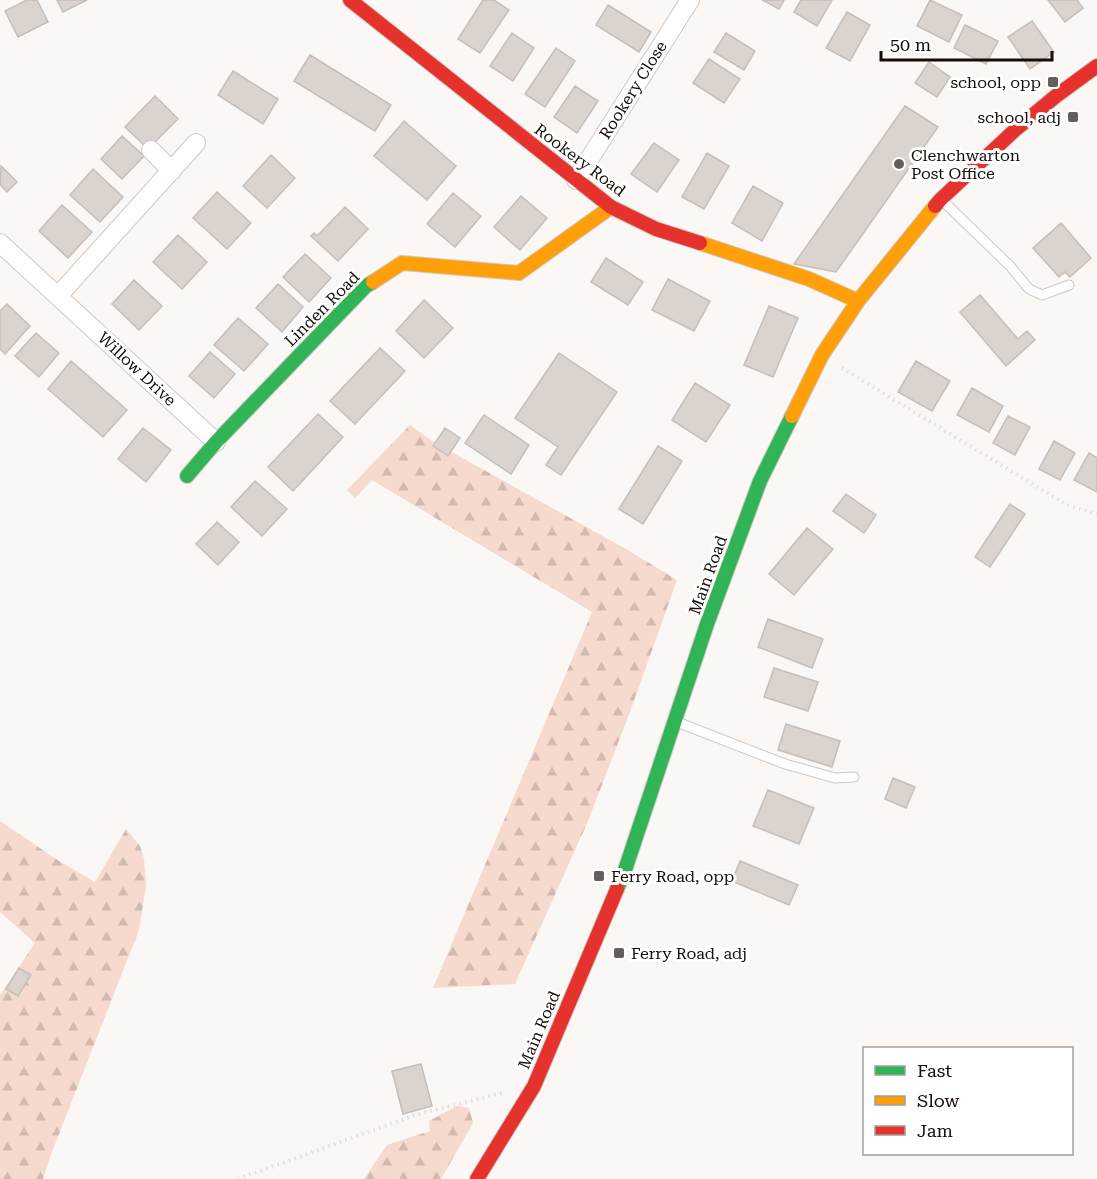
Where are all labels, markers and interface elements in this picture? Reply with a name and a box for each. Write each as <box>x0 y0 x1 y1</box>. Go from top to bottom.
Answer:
scale bar <box>881 24 1052 62</box>
text: 50 m <box>890 34 931 55</box>
street label: Rookery Close <box>595 37 671 142</box>
place label: school, opp <box>950 73 1041 92</box>
marker: school, opp <box>1046 75 1060 89</box>
place label: school, adj <box>978 108 1061 127</box>
marker: school, adj <box>1066 110 1080 124</box>
street label: Rookery Road <box>531 120 629 200</box>
place label: Clenchwarton Post Office <box>911 146 1020 183</box>
marker: Clenchwarton Post Office <box>892 157 906 171</box>
street label: Linden Road <box>281 268 363 350</box>
street label: Willow Drive <box>94 328 180 410</box>
street label: Main Road <box>685 533 731 617</box>
place label: Ferry Road, opp <box>611 867 734 886</box>
marker: Ferry Road, opp <box>592 869 606 883</box>
place label: Ferry Road, adj <box>631 944 747 963</box>
marker: Ferry Road, adj <box>612 946 626 960</box>
street label: Main Road <box>514 988 564 1072</box>
legend <box>863 1047 1073 1155</box>
text: Fast <box>917 1060 952 1081</box>
text: Slow <box>917 1090 959 1111</box>
text: Jam <box>917 1120 953 1141</box>

